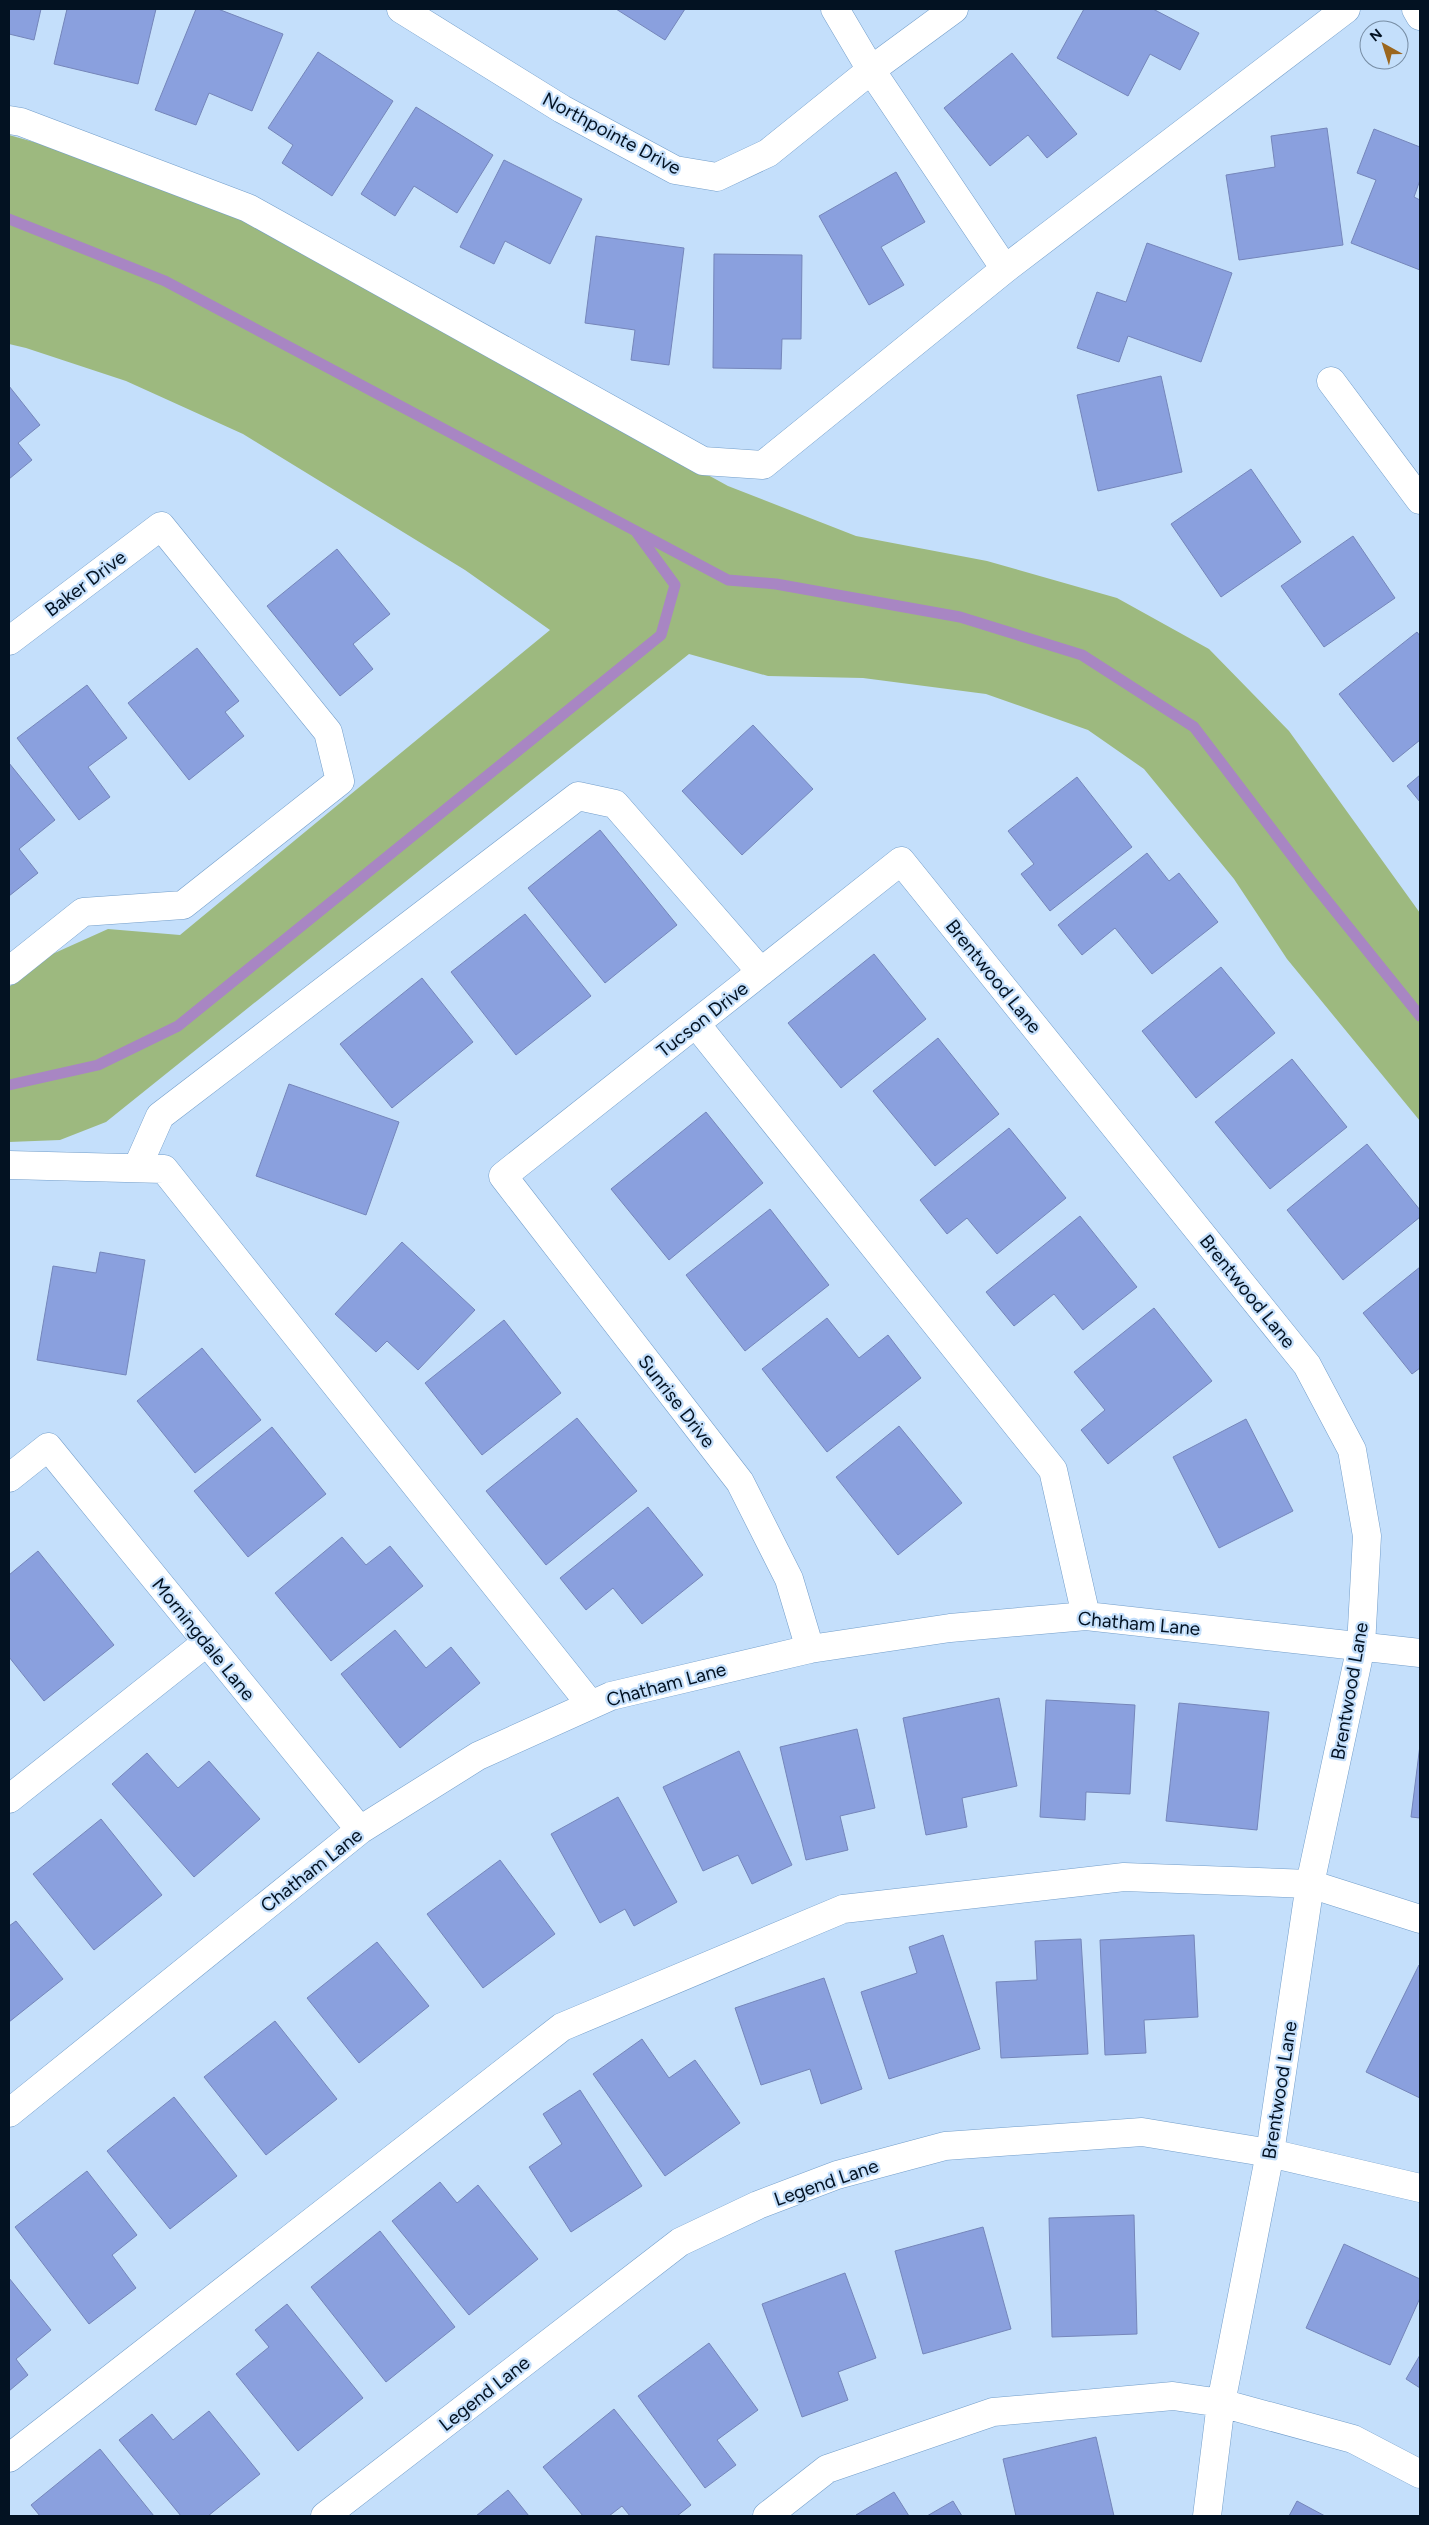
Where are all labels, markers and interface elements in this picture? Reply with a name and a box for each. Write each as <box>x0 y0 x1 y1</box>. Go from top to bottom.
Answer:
north arrow <box>1359 20 1409 70</box>
text: N <box>1367 25 1386 45</box>
street label: Northpointe Drive <box>539 87 685 180</box>
street label: Baker Drive <box>40 545 130 621</box>
street label: Brentwood Lane <box>941 915 1046 1038</box>
street label: Tucson Drive <box>652 977 753 1062</box>
street label: Brentwood Lane <box>1195 1230 1300 1353</box>
street label: Sunrise Drive <box>633 1350 720 1452</box>
street label: Morningdale Lane <box>147 1573 260 1705</box>
street label: Chatham Lane <box>1077 1607 1201 1640</box>
street label: Brentwood Lane <box>1326 1621 1373 1762</box>
street label: Chatham Lane <box>604 1657 728 1711</box>
street label: Chatham Lane <box>256 1824 367 1917</box>
street label: Brentwood Lane <box>1257 2019 1302 2161</box>
street label: Legend Lane <box>771 2154 881 2211</box>
street label: Legend Lane <box>434 2351 534 2436</box>

